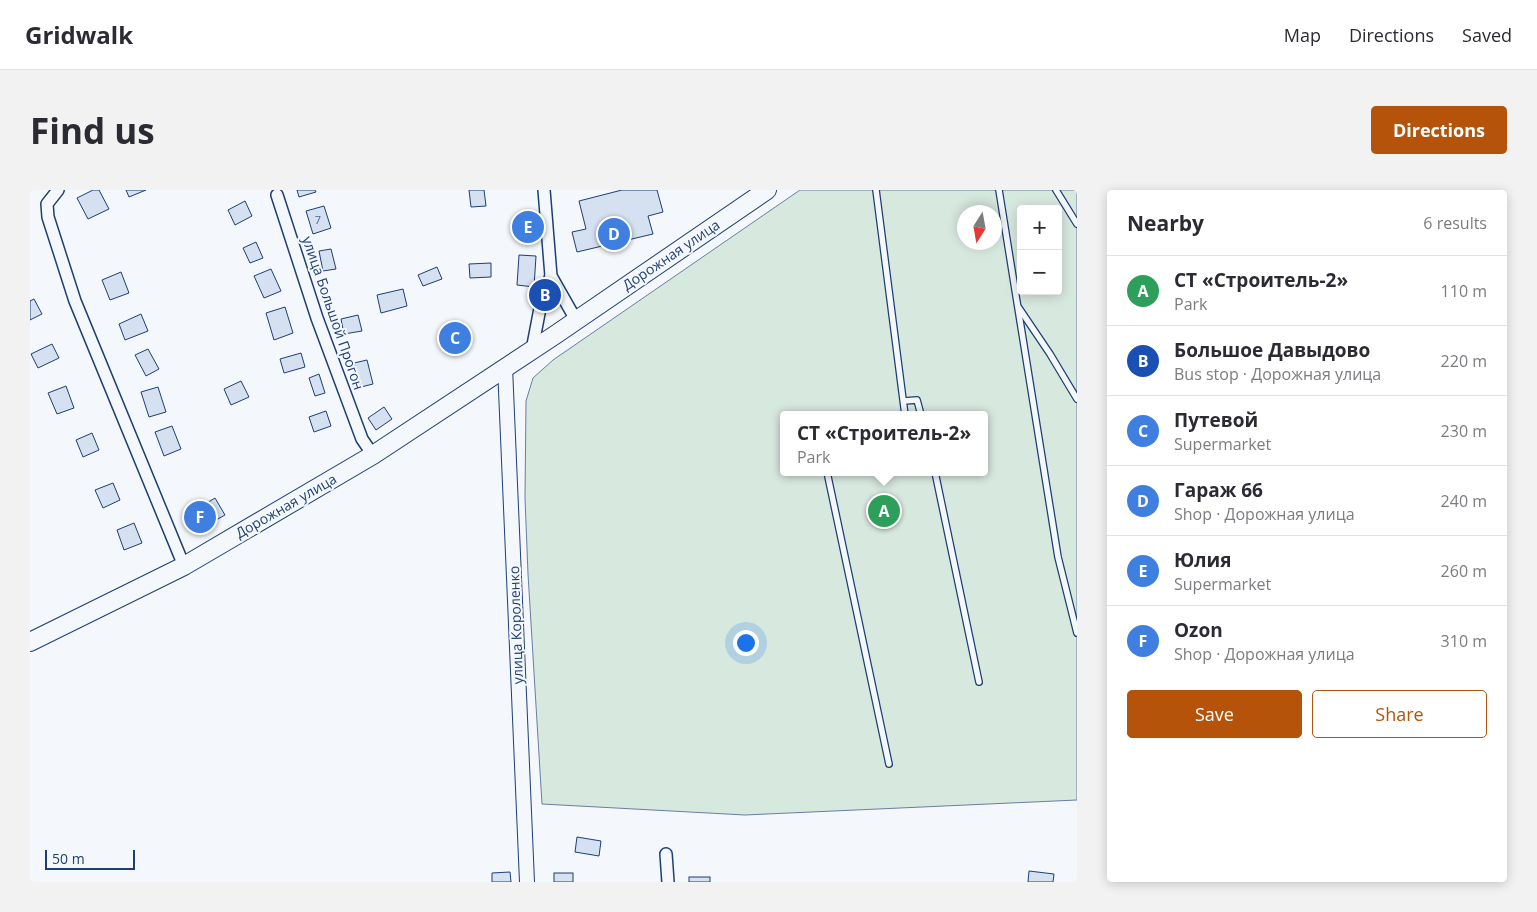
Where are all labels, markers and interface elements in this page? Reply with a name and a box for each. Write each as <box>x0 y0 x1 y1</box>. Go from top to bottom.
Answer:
text: Gridwalk <box>25 18 133 51</box>
text: Map <box>1284 23 1321 47</box>
text: Directions <box>1349 23 1434 47</box>
text: Saved <box>1462 23 1512 47</box>
button: Directions <box>1371 106 1507 154</box>
text: Find us <box>30 107 155 154</box>
north arrow <box>957 205 1002 250</box>
map controls <box>1017 205 1062 295</box>
button: + <box>1017 205 1062 250</box>
pin: E <box>512 208 544 246</box>
text: Nearby <box>1127 209 1204 237</box>
house number: 7 <box>315 212 321 227</box>
text: 6 results <box>1423 212 1487 234</box>
pin: D <box>598 215 630 253</box>
street label: Дорожная улица <box>618 215 723 294</box>
street label: улица Большой Прогон <box>298 233 369 392</box>
button: − <box>1017 250 1062 295</box>
text: СТ «Строитель-2» <box>1174 267 1348 293</box>
pin: B <box>529 276 561 314</box>
text: A <box>1137 280 1149 302</box>
text: 110 m <box>1441 280 1487 302</box>
text: Park <box>1174 293 1207 315</box>
pin: C <box>439 319 471 357</box>
text: Большое Давыдово <box>1174 337 1370 363</box>
text: B <box>1138 350 1148 372</box>
text: 220 m <box>1441 350 1487 372</box>
text: Bus stop · Дорожная улица <box>1174 363 1381 385</box>
text: Путевой <box>1174 407 1258 433</box>
popup <box>780 411 988 476</box>
text: СТ «Строитель-2» <box>797 420 971 446</box>
text: C <box>1138 420 1148 442</box>
text: 230 m <box>1441 420 1487 442</box>
text: Supermarket <box>1174 433 1271 455</box>
text: Park <box>797 446 830 468</box>
street label: Дорожная улица <box>232 469 340 542</box>
text: Гараж 66 <box>1174 477 1263 503</box>
text: D <box>1137 490 1149 512</box>
text: 240 m <box>1441 490 1487 512</box>
pin: A <box>868 492 900 530</box>
pin: F <box>184 498 216 536</box>
text: Shop · Дорожная улица <box>1174 503 1355 525</box>
text: Юлия <box>1174 547 1232 573</box>
text: E <box>1139 560 1147 582</box>
text: 260 m <box>1441 560 1487 582</box>
street label: улица Короленко <box>504 565 527 685</box>
text: Supermarket <box>1174 573 1271 595</box>
text: Ozon <box>1174 617 1223 643</box>
your location <box>733 630 759 656</box>
text: F <box>1139 630 1147 652</box>
text: 310 m <box>1441 630 1487 652</box>
text: Shop · Дорожная улица <box>1174 643 1355 665</box>
button: Save <box>1127 690 1302 738</box>
button: Share <box>1312 690 1487 738</box>
scale bar <box>45 847 135 870</box>
text: 50 m <box>52 849 85 868</box>

